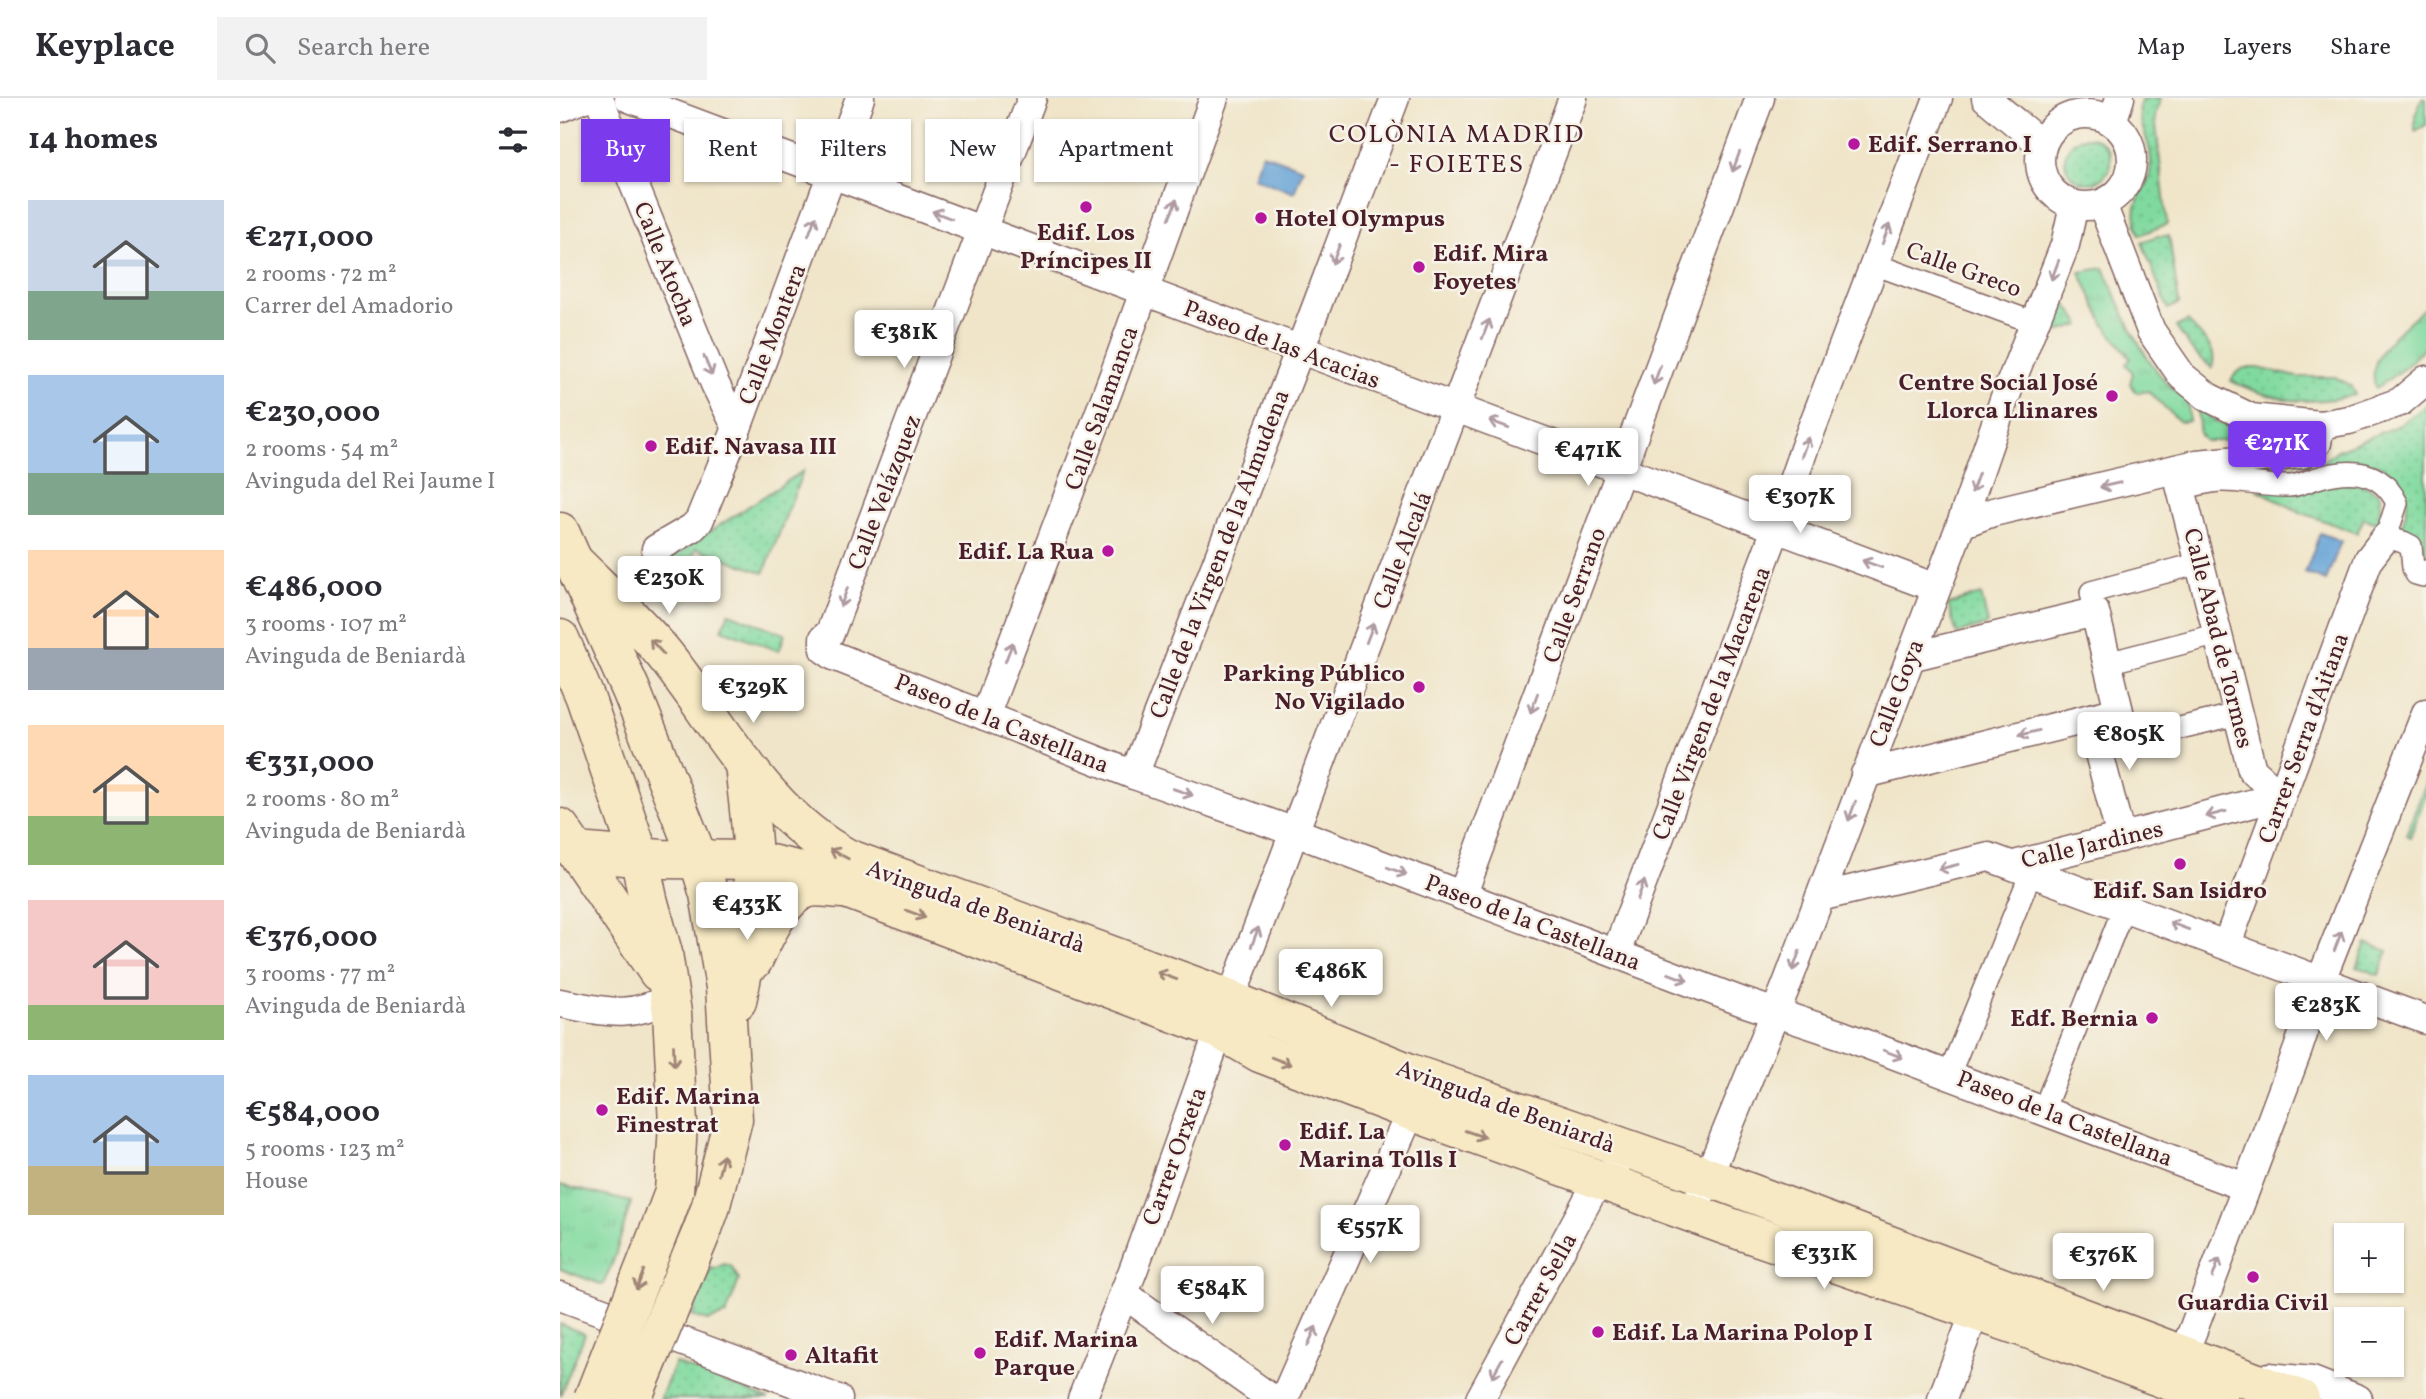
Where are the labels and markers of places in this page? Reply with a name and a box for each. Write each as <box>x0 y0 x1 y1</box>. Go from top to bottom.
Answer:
place label: Edif. Serrano I <box>1868 129 2032 163</box>
marker: Edif. Serrano I <box>1846 136 1862 152</box>
marker: Edif. Los Príncipes II <box>1078 199 1094 215</box>
place label: Hotel Olympus <box>1275 203 1445 237</box>
marker: Hotel Olympus <box>1253 210 1269 226</box>
place label: Edif. Los Príncipes II <box>1020 217 1152 279</box>
place label: Edif. Mira Foyetes <box>1433 238 1548 300</box>
marker: Edif. Mira Foyetes <box>1411 259 1427 275</box>
pin: €381K <box>855 310 953 370</box>
place label: Centre Social José Llorca Llinares <box>1899 367 2098 429</box>
marker: Centre Social José Llorca Llinares <box>2104 388 2120 404</box>
pin: €271K <box>2228 422 2326 481</box>
pin: €471K <box>1539 428 1637 488</box>
place label: Edif. Navasa III <box>665 431 837 465</box>
marker: Edif. Navasa III <box>643 438 659 454</box>
pin: €307K <box>1751 476 1849 535</box>
place label: Edif. La Rua <box>958 536 1094 570</box>
marker: Edif. La Rua <box>1100 543 1116 559</box>
pin: €230K <box>620 556 718 616</box>
place label: Parking Público No Vigilado <box>1223 658 1405 720</box>
pin: €329K <box>704 666 802 725</box>
marker: Parking Público No Vigilado <box>1411 679 1427 695</box>
pin: €805K <box>2080 712 2178 772</box>
marker: Edif. San Isidro <box>2172 856 2188 872</box>
place label: Edif. San Isidro <box>2093 875 2267 909</box>
pin: €433K <box>698 882 796 942</box>
pin: €486K <box>1282 950 1380 1009</box>
pin: €283K <box>2277 984 2375 1043</box>
place label: Edf. Bernia <box>2010 1003 2138 1037</box>
marker: Edf. Bernia <box>2144 1010 2160 1026</box>
place label: Edif. Marina Finestrat <box>616 1081 760 1143</box>
marker: Edif. Marina Finestrat <box>594 1102 610 1118</box>
place label: Edif. La Marina Tolls I <box>1299 1116 1457 1178</box>
marker: Edif. La Marina Tolls I <box>1277 1137 1293 1153</box>
pin: €557K <box>1321 1206 1419 1265</box>
pin: €331K <box>1775 1232 1873 1291</box>
pin: €376K <box>2054 1234 2152 1293</box>
pin: €584K <box>1163 1266 1261 1326</box>
marker: Guardia Civil <box>2245 1269 2261 1285</box>
place label: Guardia Civil <box>2177 1287 2329 1321</box>
place label: Edif. La Marina Polop I <box>1612 1317 1873 1351</box>
place label: Edif. Marina Parque <box>994 1324 1138 1386</box>
marker: Edif. La Marina Polop I <box>1590 1324 1606 1340</box>
place label: Altafit <box>805 1340 879 1374</box>
marker: Edif. Marina Parque <box>972 1345 988 1361</box>
marker: Altafit <box>783 1347 799 1363</box>

